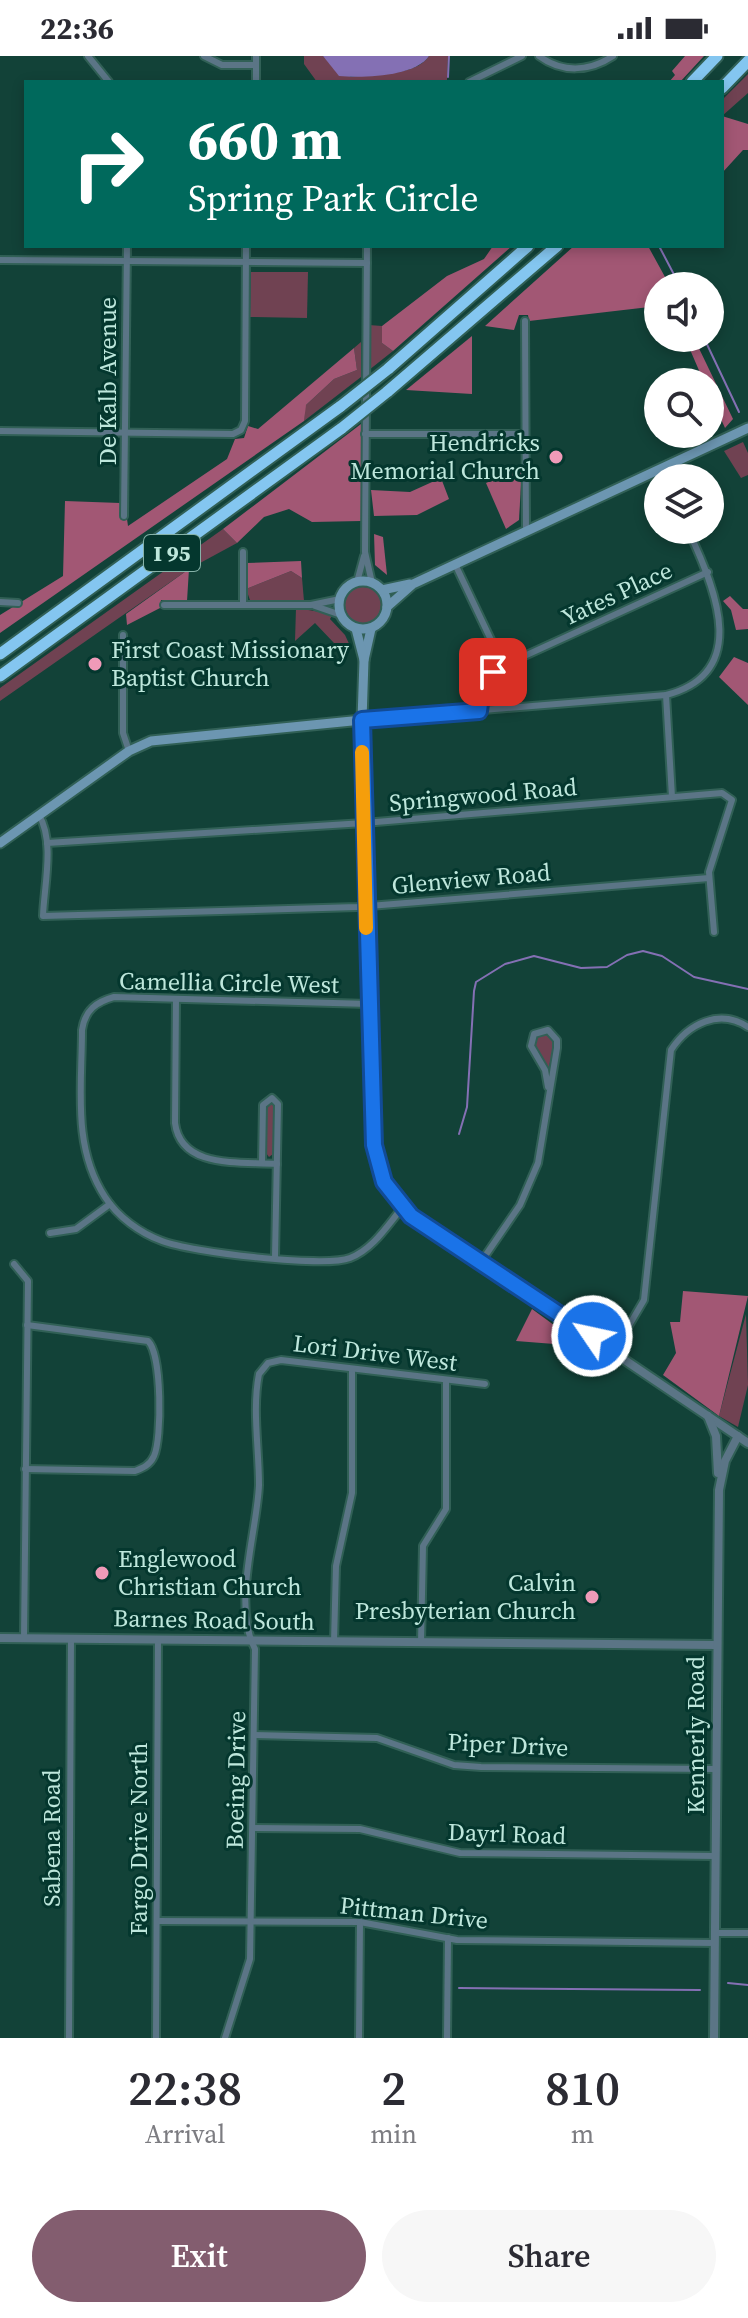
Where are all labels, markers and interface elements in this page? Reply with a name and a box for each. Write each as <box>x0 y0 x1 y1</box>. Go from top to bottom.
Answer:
text: 22:36 <box>40 8 114 49</box>
text: 660 m <box>188 101 342 178</box>
icon: right <box>56 112 160 216</box>
text: Spring Park Circle <box>188 174 479 223</box>
map controls <box>644 272 724 544</box>
button: sound <box>644 272 724 352</box>
street label: De Kalb Avenue <box>91 297 124 465</box>
button: search <box>644 368 724 448</box>
place label: Hendricks Memorial Church <box>350 426 540 487</box>
marker: Hendricks Memorial Church <box>547 448 565 466</box>
button: layers <box>644 464 724 544</box>
road number: I 95 <box>144 535 200 571</box>
street label: Yates Place <box>556 553 678 634</box>
place label: First Coast Missionary Baptist Church <box>111 633 350 694</box>
pin <box>459 638 527 706</box>
icon: arrive <box>471 650 515 694</box>
marker: First Coast Missionary Baptist Church <box>86 655 104 673</box>
street label: Springwood Road <box>388 770 579 819</box>
street label: Glenview Road <box>390 855 552 902</box>
street label: Camellia Circle West <box>119 964 339 1001</box>
position arrow <box>550 1294 634 1378</box>
street label: Lori Drive West <box>291 1326 459 1379</box>
place label: Englewood Christian Church <box>118 1542 302 1603</box>
marker: Englewood Christian Church <box>93 1564 111 1582</box>
place label: Calvin Presbyterian Church <box>355 1566 576 1627</box>
marker: Calvin Presbyterian Church <box>583 1588 601 1606</box>
street label: Barnes Road South <box>113 1601 315 1638</box>
street label: Kennerly Road <box>679 1656 712 1814</box>
street label: Boeing Drive <box>218 1711 253 1849</box>
street label: Piper Drive <box>447 1725 569 1764</box>
street label: Fargo Drive North <box>122 1743 155 1935</box>
street label: Sabena Road <box>35 1769 68 1907</box>
street label: Dayrl Road <box>447 1815 567 1852</box>
street label: Pittman Drive <box>338 1888 490 1937</box>
text: 22:38 <box>128 2055 242 2121</box>
text: 2 <box>381 2055 406 2121</box>
text: 810 <box>545 2055 620 2121</box>
text: Arrival <box>145 2116 225 2152</box>
text: min <box>370 2116 417 2152</box>
text: m <box>571 2116 594 2152</box>
button: Exit <box>32 2210 366 2302</box>
button: Share <box>382 2210 716 2302</box>

